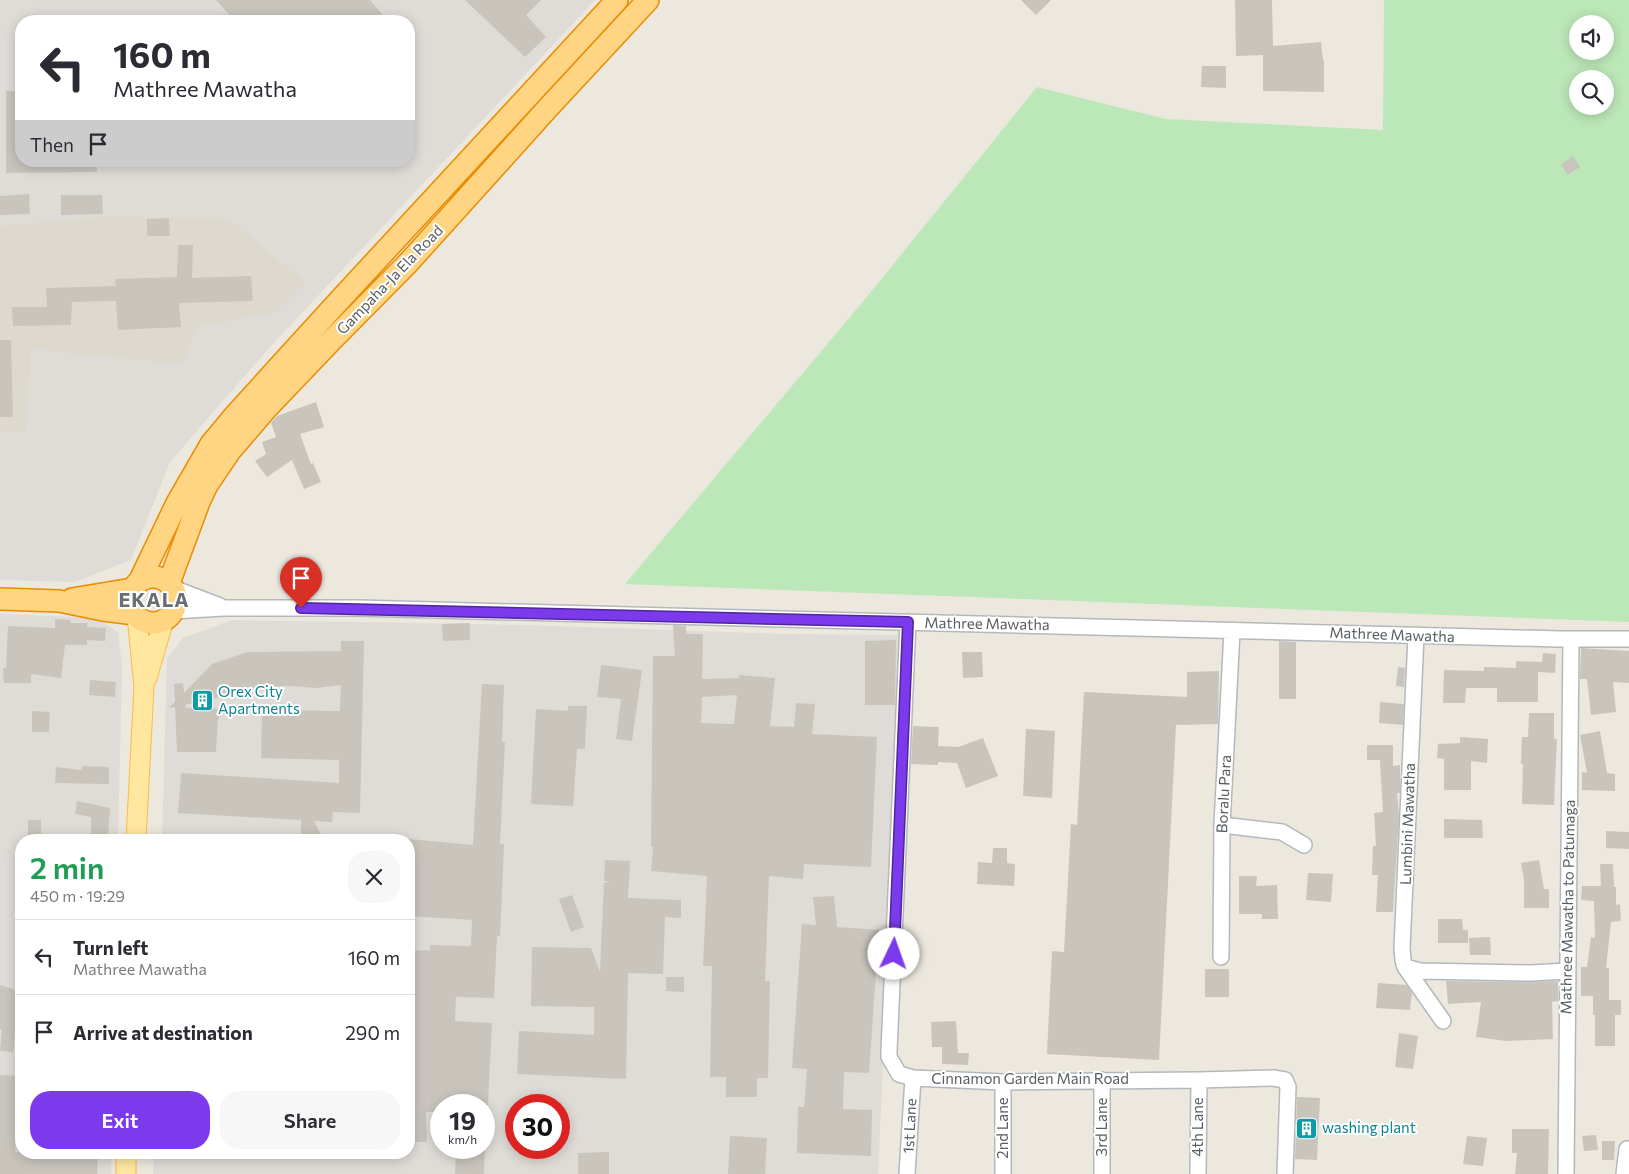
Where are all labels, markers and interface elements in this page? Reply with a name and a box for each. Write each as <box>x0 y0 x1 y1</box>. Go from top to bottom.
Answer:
map controls <box>1569 15 1614 115</box>
button: sound <box>1569 15 1614 60</box>
text: 160 m <box>113 32 211 75</box>
icon: left <box>30 35 95 100</box>
button: search <box>1569 70 1614 115</box>
text: Mathree Mawatha <box>113 75 297 102</box>
icon: arrive <box>84 130 112 158</box>
text: Then <box>30 133 74 156</box>
street label: Gampaha-Ja Ela Road <box>332 221 446 338</box>
pin <box>280 557 322 608</box>
icon: arrive <box>287 564 315 592</box>
district label: EKALA <box>118 587 190 611</box>
street label: Mathree Mawatha <box>924 613 1050 633</box>
street label: Mathree Mawatha <box>1329 623 1455 645</box>
place label: Orex City Apartments <box>218 682 300 717</box>
building icon: Orex City Apartments <box>190 689 214 713</box>
street label: Boralu Para <box>1212 754 1234 834</box>
street label: Lumbini Mawatha <box>1396 763 1418 885</box>
street label: Mathree Mawatha to Patumaga <box>1556 799 1578 1014</box>
text: 2 min <box>30 848 104 885</box>
button: close <box>348 851 400 903</box>
text: 450 m · 19:29 <box>30 886 125 905</box>
position arrow <box>867 927 919 979</box>
text: Turn left <box>73 936 148 959</box>
icon: left <box>30 943 58 971</box>
text: 160 m <box>348 946 400 969</box>
text: Mathree Mawatha <box>73 959 207 978</box>
icon: arrive <box>30 1018 58 1046</box>
text: Arrive at destination <box>73 1021 253 1044</box>
text: 290 m <box>345 1021 400 1044</box>
street label: Cinnamon Garden Main Road <box>931 1069 1129 1087</box>
button: Exit <box>30 1091 210 1149</box>
button: Share <box>220 1091 400 1149</box>
speed limit sign: 30 <box>505 1094 570 1159</box>
street label: 2nd Lane <box>993 1097 1011 1159</box>
street label: 4th Lane <box>1188 1097 1206 1157</box>
street label: 1st Lane <box>899 1098 919 1154</box>
street label: 3rd Lane <box>1092 1098 1110 1156</box>
text: 19 <box>449 1105 476 1135</box>
building icon: washing plant <box>1294 1116 1318 1140</box>
place label: washing plant <box>1322 1118 1416 1136</box>
text: km/h <box>448 1132 477 1146</box>

